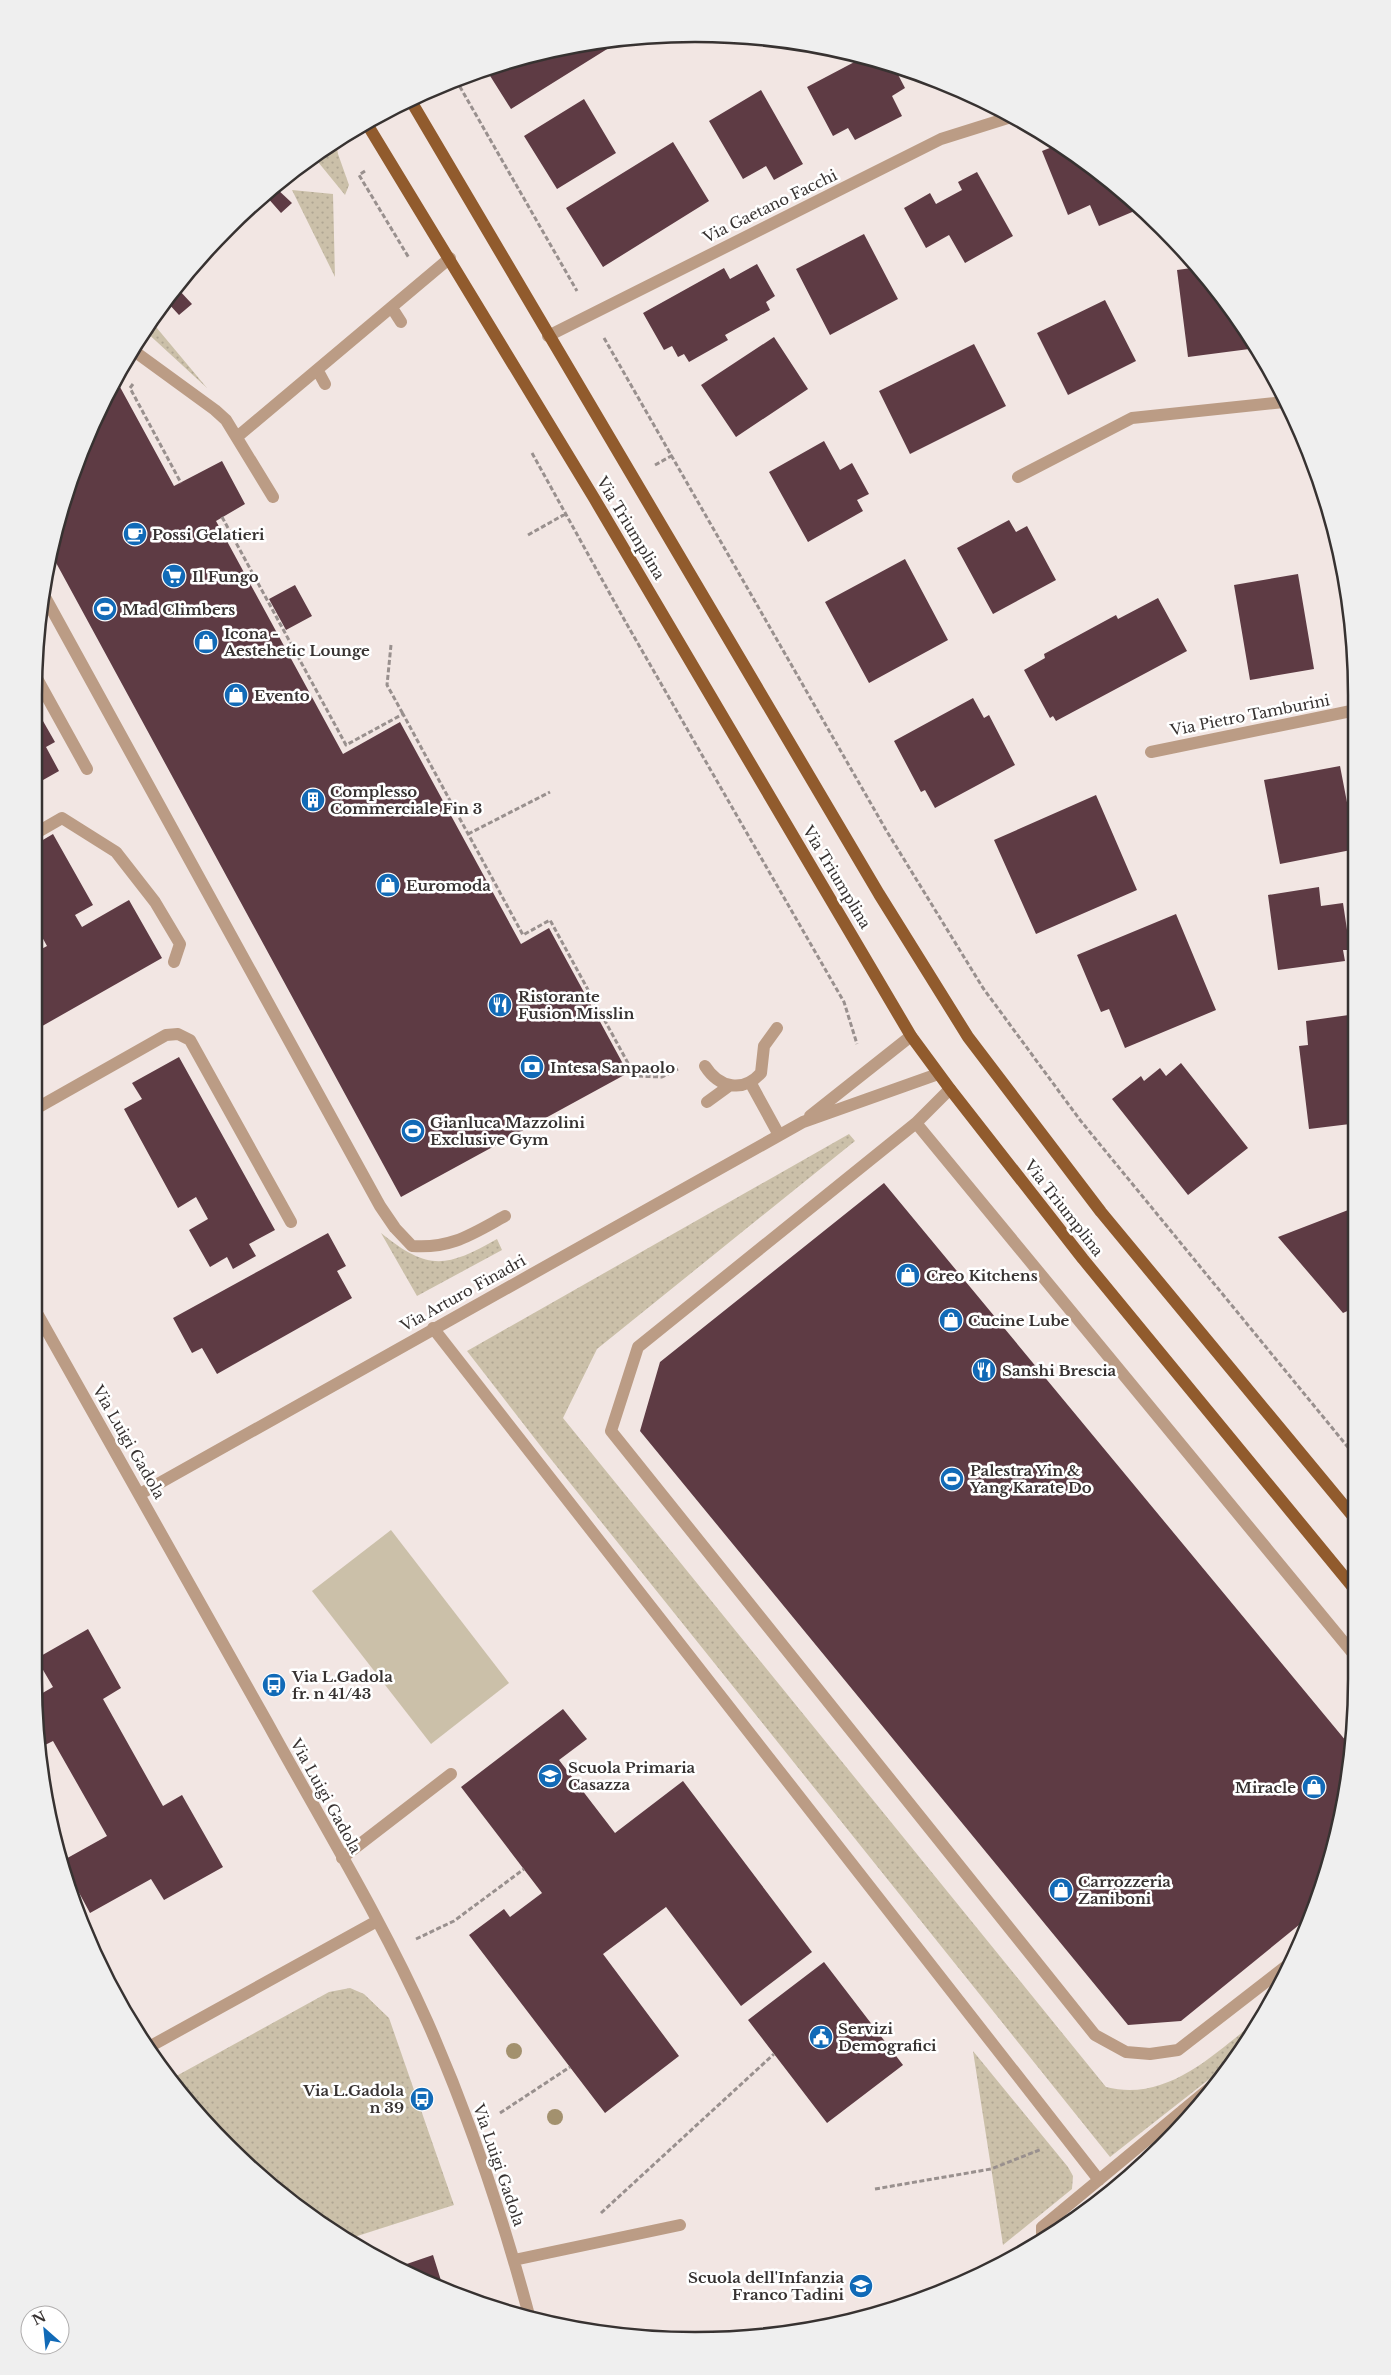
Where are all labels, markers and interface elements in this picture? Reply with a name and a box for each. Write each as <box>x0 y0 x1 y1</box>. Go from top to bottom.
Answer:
street label: Via Gaetano Facchi <box>699 165 840 247</box>
street label: Via Triumplina <box>592 472 670 584</box>
cafe icon: Possi Gelatieri <box>122 521 148 547</box>
place label: Possi Gelatieri <box>152 525 265 544</box>
supermarket icon: Il Fungo <box>161 563 187 589</box>
place label: Il Fungo <box>192 567 259 586</box>
sports icon: Mad Climbers <box>92 596 118 622</box>
place label: Mad Climbers <box>122 600 235 619</box>
place label: Icona - Aestehetic Lounge <box>223 624 370 660</box>
shop icon: Icona - Aestehetic Lounge <box>193 629 219 655</box>
shop icon: Evento <box>223 682 249 708</box>
place label: Evento <box>254 686 310 705</box>
street label: Via Pietro Tamburini <box>1168 690 1331 740</box>
place label: Complesso Commerciale Fin 3 <box>330 782 482 818</box>
building icon: Complesso Commerciale Fin 3 <box>300 787 326 813</box>
street label: Via Triumplina <box>798 821 876 933</box>
shop icon: Euromoda <box>375 872 401 898</box>
place label: Euromoda <box>406 876 491 895</box>
place label: Ristorante Fusion Misslin <box>518 987 634 1023</box>
restaurant icon: Ristorante Fusion Misslin <box>487 992 513 1018</box>
bank icon: Intesa Sanpaolo <box>519 1054 545 1080</box>
place label: Intesa Sanpaolo <box>550 1058 675 1077</box>
place label: Gianluca Mazzolini Exclusive Gym <box>430 1113 585 1149</box>
sports icon: Gianluca Mazzolini Exclusive Gym <box>400 1118 426 1144</box>
street label: Via Triumplina <box>1020 1155 1108 1260</box>
street label: Via Arturo Finadri <box>396 1251 529 1336</box>
shop icon: Creo Kitchens <box>895 1262 921 1288</box>
place label: Creo Kitchens <box>926 1266 1038 1285</box>
shop icon: Cucine Lube <box>938 1307 964 1333</box>
place label: Cucine Lube <box>968 1311 1069 1330</box>
restaurant icon: Sanshi Brescia <box>971 1357 997 1383</box>
place label: Sanshi Brescia <box>1002 1361 1117 1380</box>
street label: Via Luigi Gadola <box>88 1381 170 1503</box>
place label: Palestra Yin & Yang Karate Do <box>969 1461 1092 1497</box>
sports icon: Palestra Yin & Yang Karate Do <box>939 1466 965 1492</box>
place label: Via L.Gadola fr. n 41/43 <box>291 1667 393 1703</box>
bus stop icon: Via L.Gadola fr. n 41/43 <box>261 1672 287 1698</box>
street label: Via Luigi Gadola <box>286 1734 366 1857</box>
place label: Scuola Primaria Casazza <box>568 1758 696 1794</box>
school or university icon: Scuola Primaria Casazza <box>537 1763 563 1789</box>
shop icon: Miracle <box>1301 1774 1327 1800</box>
place label: Miracle <box>1235 1778 1296 1797</box>
place label: Carrozzeria Zaniboni <box>1078 1872 1171 1908</box>
shop icon: Carrozzeria Zaniboni <box>1048 1877 1074 1903</box>
place label: Servizi Demografici <box>838 2019 937 2055</box>
public building icon: Servizi Demografici <box>808 2024 834 2050</box>
place label: Via L.Gadola n 39 <box>302 2081 404 2117</box>
bus stop icon: Via L.Gadola n 39 <box>409 2086 435 2112</box>
street label: Via Luigi Gadola <box>469 2100 529 2229</box>
place label: Scuola dell'Infanzia Franco Tadini <box>688 2268 845 2304</box>
school or university icon: Scuola dell'Infanzia Franco Tadini <box>848 2273 874 2299</box>
north arrow <box>20 2305 70 2355</box>
text: N <box>29 2307 49 2329</box>

